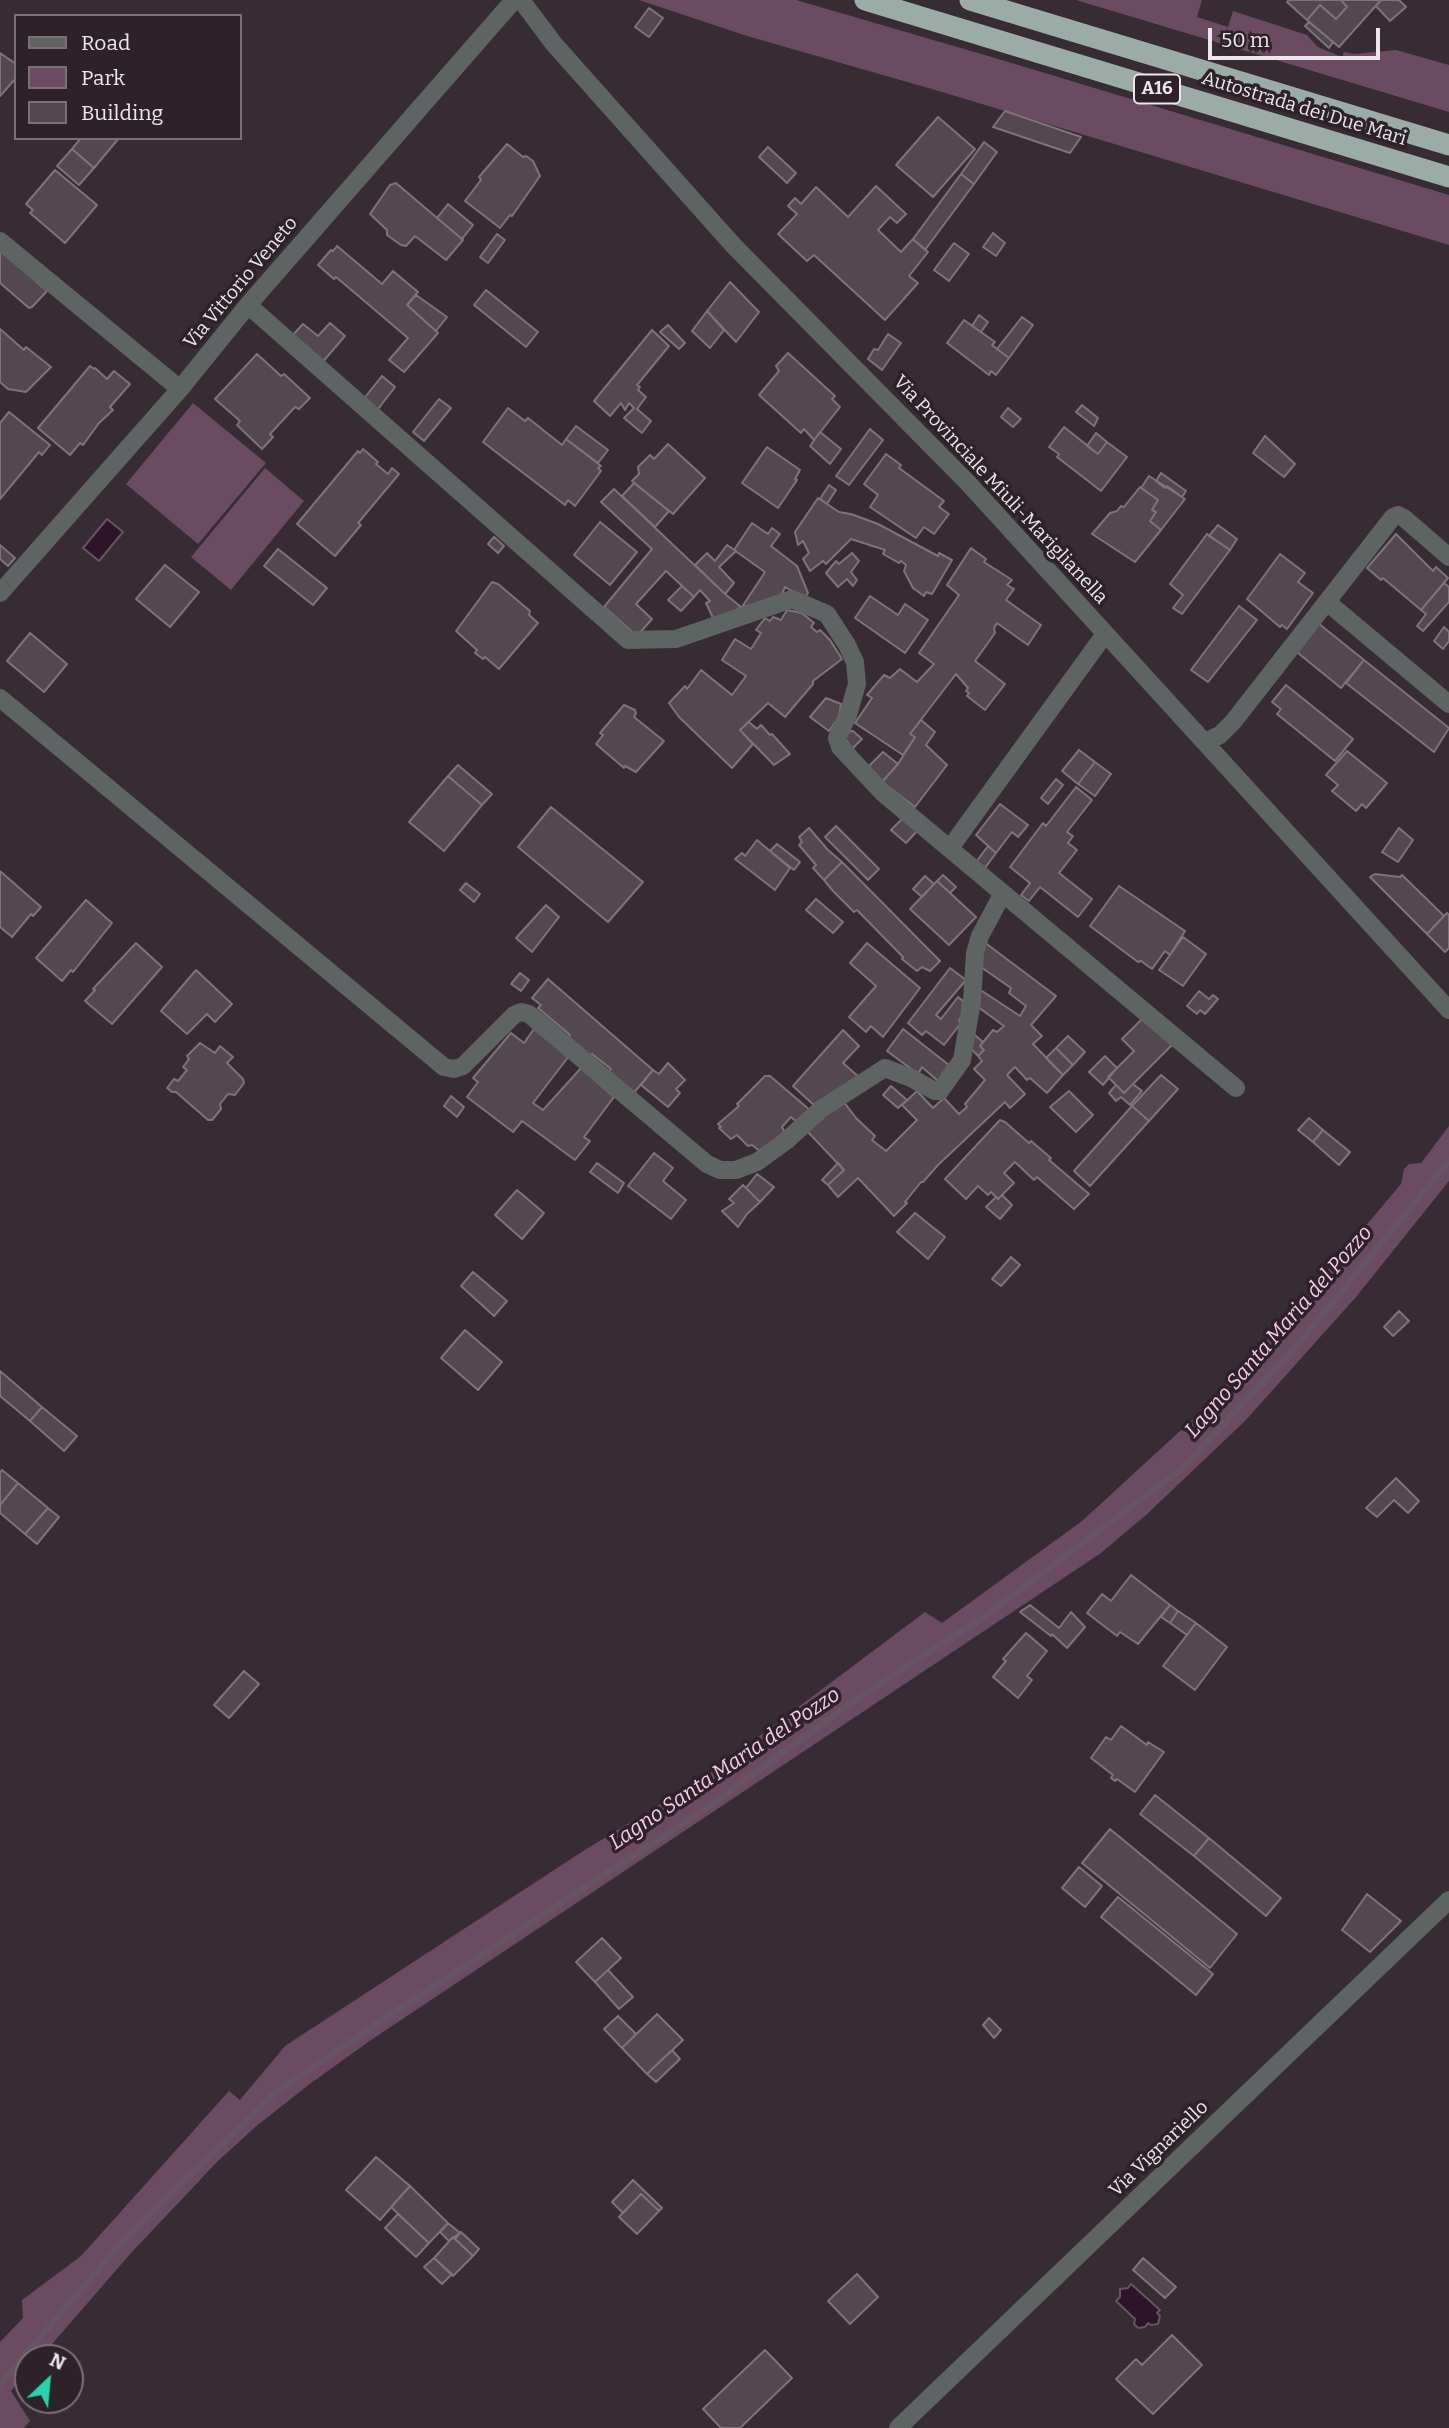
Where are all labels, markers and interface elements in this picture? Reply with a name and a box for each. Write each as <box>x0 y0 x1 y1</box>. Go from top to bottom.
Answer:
legend <box>14 14 242 140</box>
scale bar <box>1211 14 1382 58</box>
text: 50 m <box>1221 27 1270 53</box>
text: Road <box>81 30 130 56</box>
text: Park <box>81 65 125 91</box>
street label: Autostrada dei Due Mari <box>1199 67 1409 151</box>
road number: A16 <box>1134 74 1180 104</box>
text: Building <box>81 100 163 126</box>
street label: Via Vittorio Veneto <box>179 212 303 354</box>
street label: Via Provinciale Miuli-Mariglianella <box>888 371 1112 609</box>
water label: Lagno Santa Maria del Pozzo <box>1180 1221 1378 1443</box>
water label: Lagno Santa Maria del Pozzo <box>605 1682 845 1856</box>
street label: Via Vignariello <box>1105 2096 1213 2202</box>
north arrow <box>14 2344 84 2414</box>
text: N <box>46 2348 69 2375</box>

